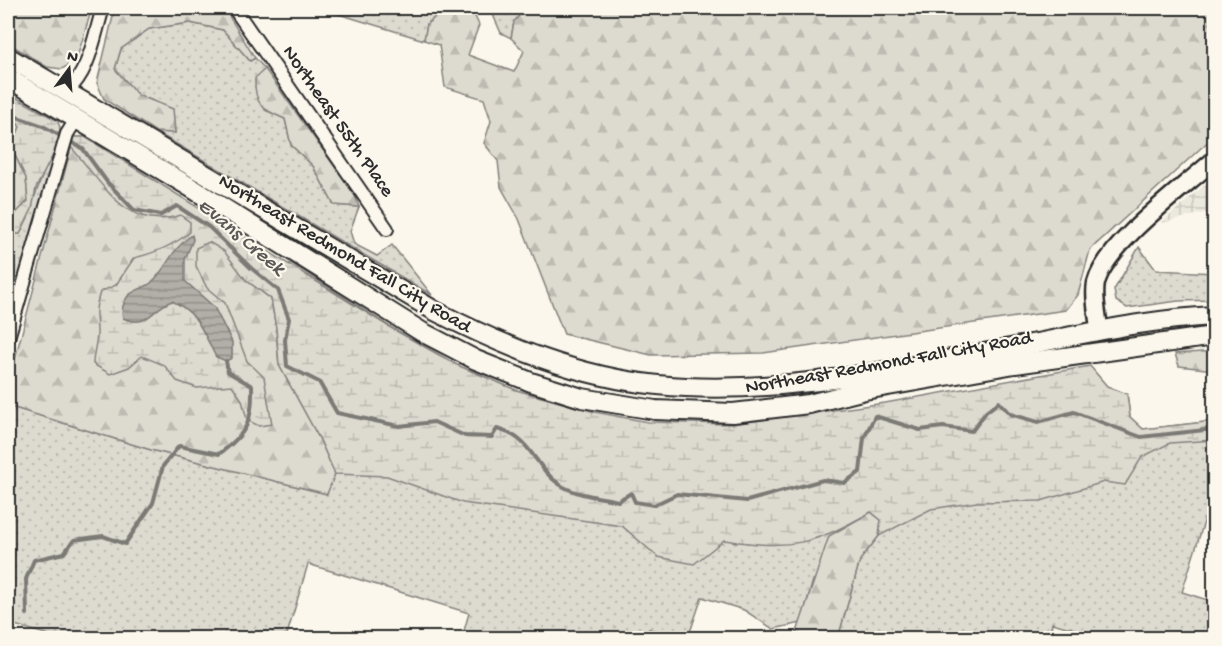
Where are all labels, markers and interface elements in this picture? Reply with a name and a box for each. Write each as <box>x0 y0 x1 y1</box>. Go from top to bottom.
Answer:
north arrow <box>39 39 99 99</box>
street label: Northeast 55th Place <box>276 42 398 203</box>
text: N <box>65 47 80 69</box>
street label: Northeast Redmond Fall City Road <box>213 170 476 341</box>
water label: Evans Creek <box>191 194 291 284</box>
street label: Northeast Redmond Fall City Road <box>744 327 1036 401</box>

